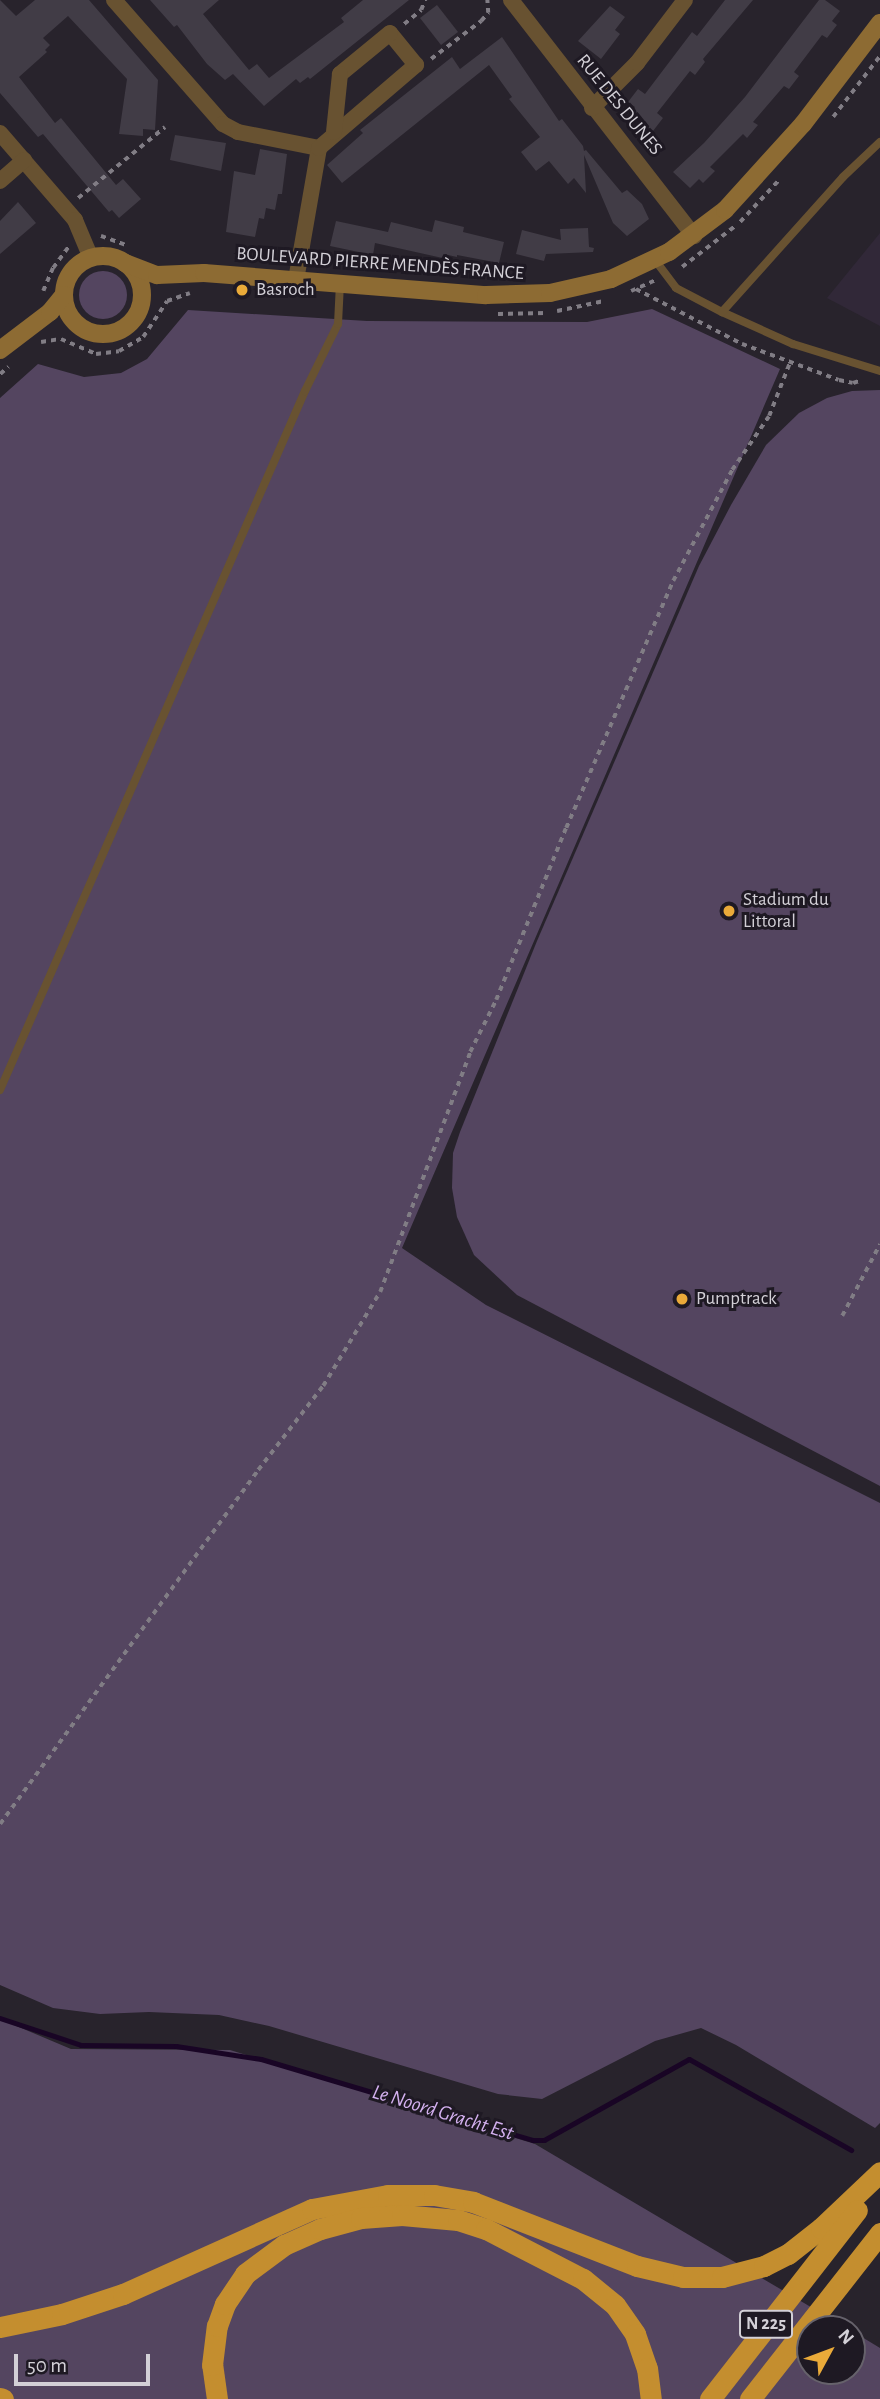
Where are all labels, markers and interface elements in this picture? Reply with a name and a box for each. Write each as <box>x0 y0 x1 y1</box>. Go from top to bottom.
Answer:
street label: RUE DES DUNES <box>571 50 667 160</box>
street label: BOULEVARD PIERRE MENDÈS FRANCE <box>236 243 524 285</box>
place label: Basroch <box>256 279 315 301</box>
marker: Basroch <box>234 282 250 298</box>
place label: Stadium du Littoral <box>743 889 829 933</box>
marker: Stadium du Littoral <box>721 903 737 919</box>
place label: Pumptrack <box>696 1288 777 1310</box>
marker: Pumptrack <box>674 1291 690 1307</box>
water label: Le Noord Gracht Est <box>369 2079 517 2147</box>
road number: N 225 <box>738 2310 794 2338</box>
north arrow <box>796 2315 866 2385</box>
text: N <box>834 2326 857 2348</box>
scale bar <box>18 2340 154 2384</box>
text: 50 m <box>27 2355 67 2376</box>

